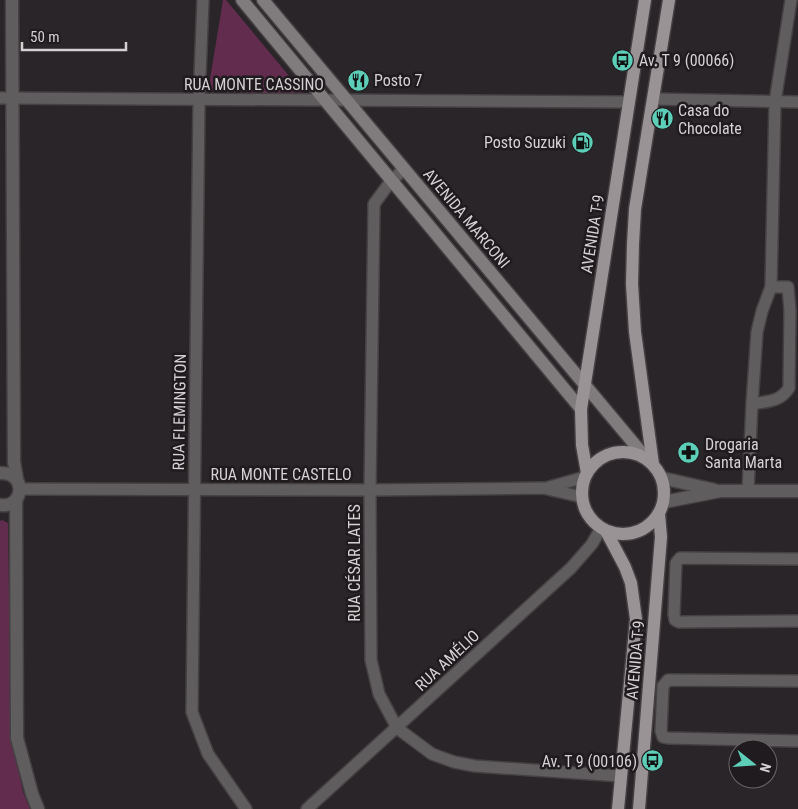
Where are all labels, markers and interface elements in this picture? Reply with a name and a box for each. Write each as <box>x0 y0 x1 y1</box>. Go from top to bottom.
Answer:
scale bar <box>22 20 126 52</box>
text: 50 m <box>30 28 60 46</box>
bus stop icon: Av. T 9 (00066) <box>611 48 635 72</box>
place label: Av. T 9 (00066) <box>639 51 734 70</box>
restaurant icon: Posto 7 <box>346 68 370 92</box>
place label: Posto 7 <box>374 71 422 90</box>
street label: RUA MONTE CASSINO <box>184 75 324 94</box>
place label: Casa do Chocolate <box>678 101 742 138</box>
restaurant icon: Casa do Chocolate <box>650 107 674 131</box>
fuel station icon: Posto Suzuki <box>570 130 594 154</box>
place label: Posto Suzuki <box>484 133 566 152</box>
street label: AVENIDA MARCONI <box>420 165 514 272</box>
street label: AVENIDA T-9 <box>577 193 608 275</box>
street label: RUA FLEMINGTON <box>169 354 190 470</box>
place label: Drogaria Santa Marta <box>705 435 782 472</box>
pharmacy icon: Drogaria Santa Marta <box>677 441 701 465</box>
street label: RUA MONTE CASTELO <box>210 465 352 484</box>
street label: RUA CÉSAR LATES <box>345 504 364 622</box>
street label: AVENIDA T-9 <box>623 620 648 700</box>
street label: RUA AMÉLIO <box>411 626 483 695</box>
north arrow <box>728 739 778 789</box>
bus stop icon: Av. T 9 (00106) <box>641 749 665 773</box>
place label: Av. T 9 (00106) <box>542 752 637 771</box>
text: N <box>757 761 774 774</box>

